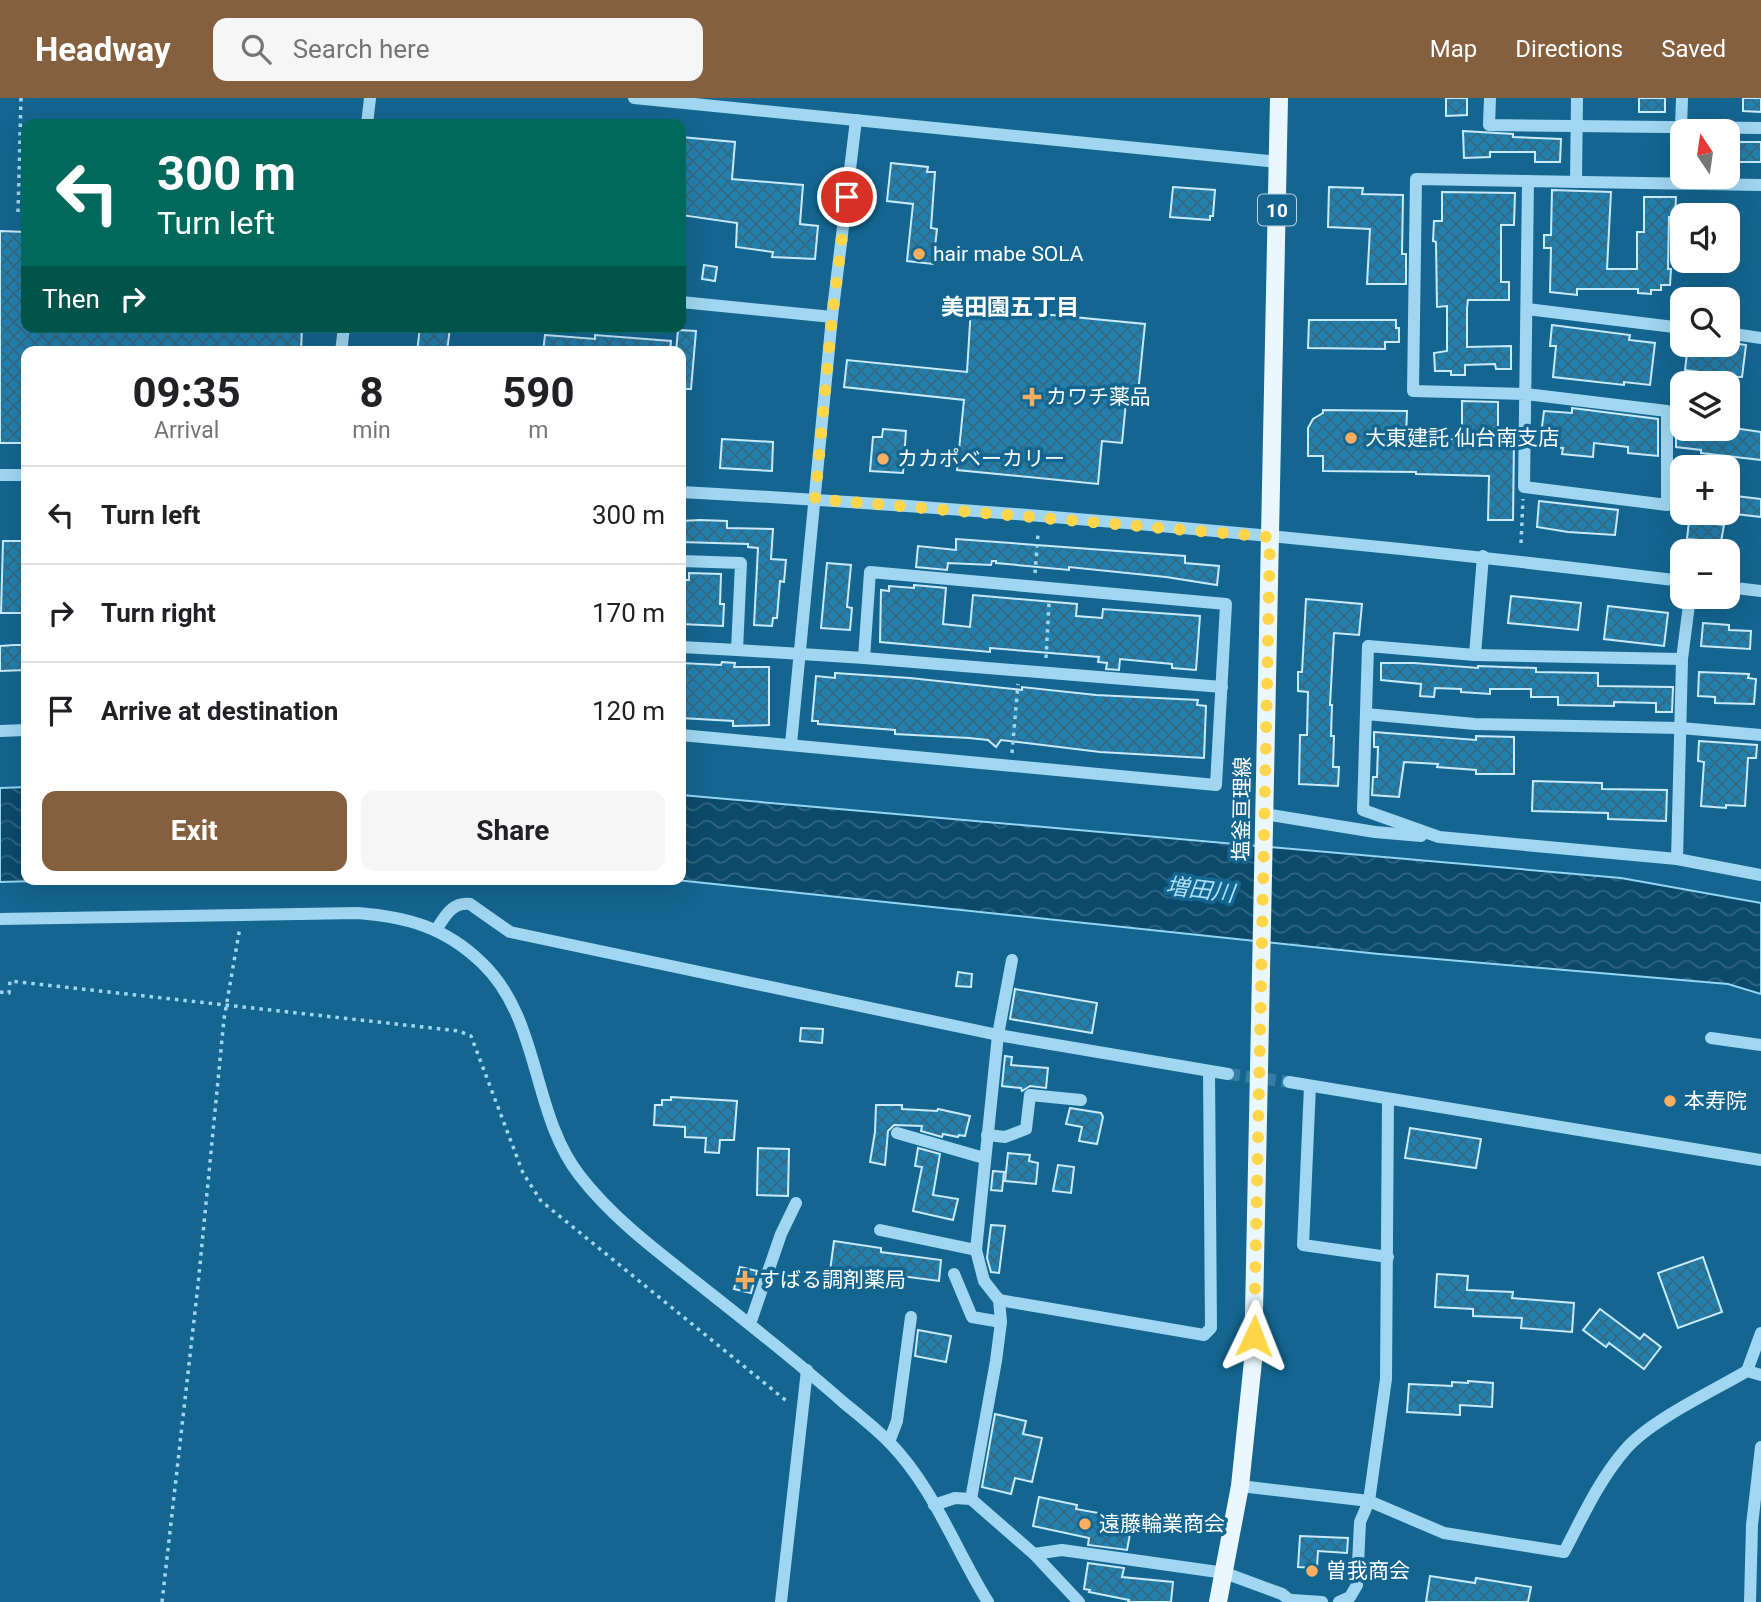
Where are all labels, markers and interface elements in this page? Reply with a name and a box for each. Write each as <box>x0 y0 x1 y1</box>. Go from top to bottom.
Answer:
search box <box>213 18 703 81</box>
text: Headway <box>35 30 171 69</box>
icon: search <box>237 30 275 68</box>
text: Search here <box>293 34 429 64</box>
text: Map <box>1430 35 1477 63</box>
text: Directions <box>1515 35 1623 63</box>
text: Saved <box>1661 35 1726 63</box>
north arrow <box>1670 119 1740 189</box>
map controls <box>1670 119 1740 609</box>
text: 300 m <box>157 145 296 202</box>
icon: left <box>42 147 133 238</box>
pin <box>817 167 877 227</box>
icon: arrive <box>828 178 866 216</box>
road number: 10 <box>1258 194 1296 226</box>
button: sound <box>1670 203 1740 273</box>
text: Turn left <box>157 204 275 242</box>
place label: hair mabe SOLA <box>933 242 1084 266</box>
marker: hair mabe SOLA <box>911 246 927 262</box>
icon: right <box>114 280 152 318</box>
text: Then <box>42 284 100 314</box>
button: search <box>1670 287 1740 357</box>
district label: 美田園五丁目 <box>941 294 1079 321</box>
text: 09:35 <box>133 368 241 417</box>
text: 8 <box>359 368 384 417</box>
text: 590 <box>502 368 575 417</box>
button: layers <box>1670 371 1740 441</box>
place label: カワチ薬品 <box>1046 385 1151 409</box>
marker: カワチ薬品 <box>1024 389 1040 405</box>
text: Arrival <box>154 417 219 444</box>
text: min <box>352 417 391 444</box>
text: m <box>528 417 548 444</box>
place label: 大東建託 仙台南支店 <box>1365 426 1559 450</box>
marker: 大東建託 仙台南支店 <box>1343 430 1359 446</box>
place label: カカポベーカリー <box>897 447 1065 471</box>
marker: カカポベーカリー <box>875 451 891 467</box>
button: + <box>1670 455 1740 525</box>
icon: left <box>42 496 80 534</box>
text: Turn left <box>101 500 200 530</box>
text: 300 m <box>592 500 665 530</box>
button: − <box>1670 539 1740 609</box>
icon: right <box>42 594 80 632</box>
text: Turn right <box>101 598 216 628</box>
text: 170 m <box>592 598 665 628</box>
icon: arrive <box>42 692 80 730</box>
text: Arrive at destination <box>101 696 338 726</box>
text: 120 m <box>592 696 665 726</box>
street label: 塩釜亘理線 <box>1229 756 1255 862</box>
button: Exit <box>42 791 347 871</box>
button: Share <box>361 791 665 871</box>
water label: 増田川 <box>1164 872 1239 908</box>
place label: 本寿院 <box>1684 1089 1747 1113</box>
marker: 本寿院 <box>1662 1093 1678 1109</box>
place label: すばる調剤薬局 <box>759 1268 906 1292</box>
marker: すばる調剤薬局 <box>737 1272 753 1288</box>
position arrow <box>1217 1299 1291 1373</box>
place label: 遠藤輪業商会 <box>1099 1512 1225 1536</box>
marker: 遠藤輪業商会 <box>1077 1516 1093 1532</box>
place label: 曽我商会 <box>1326 1559 1410 1583</box>
marker: 曽我商会 <box>1304 1563 1320 1579</box>

